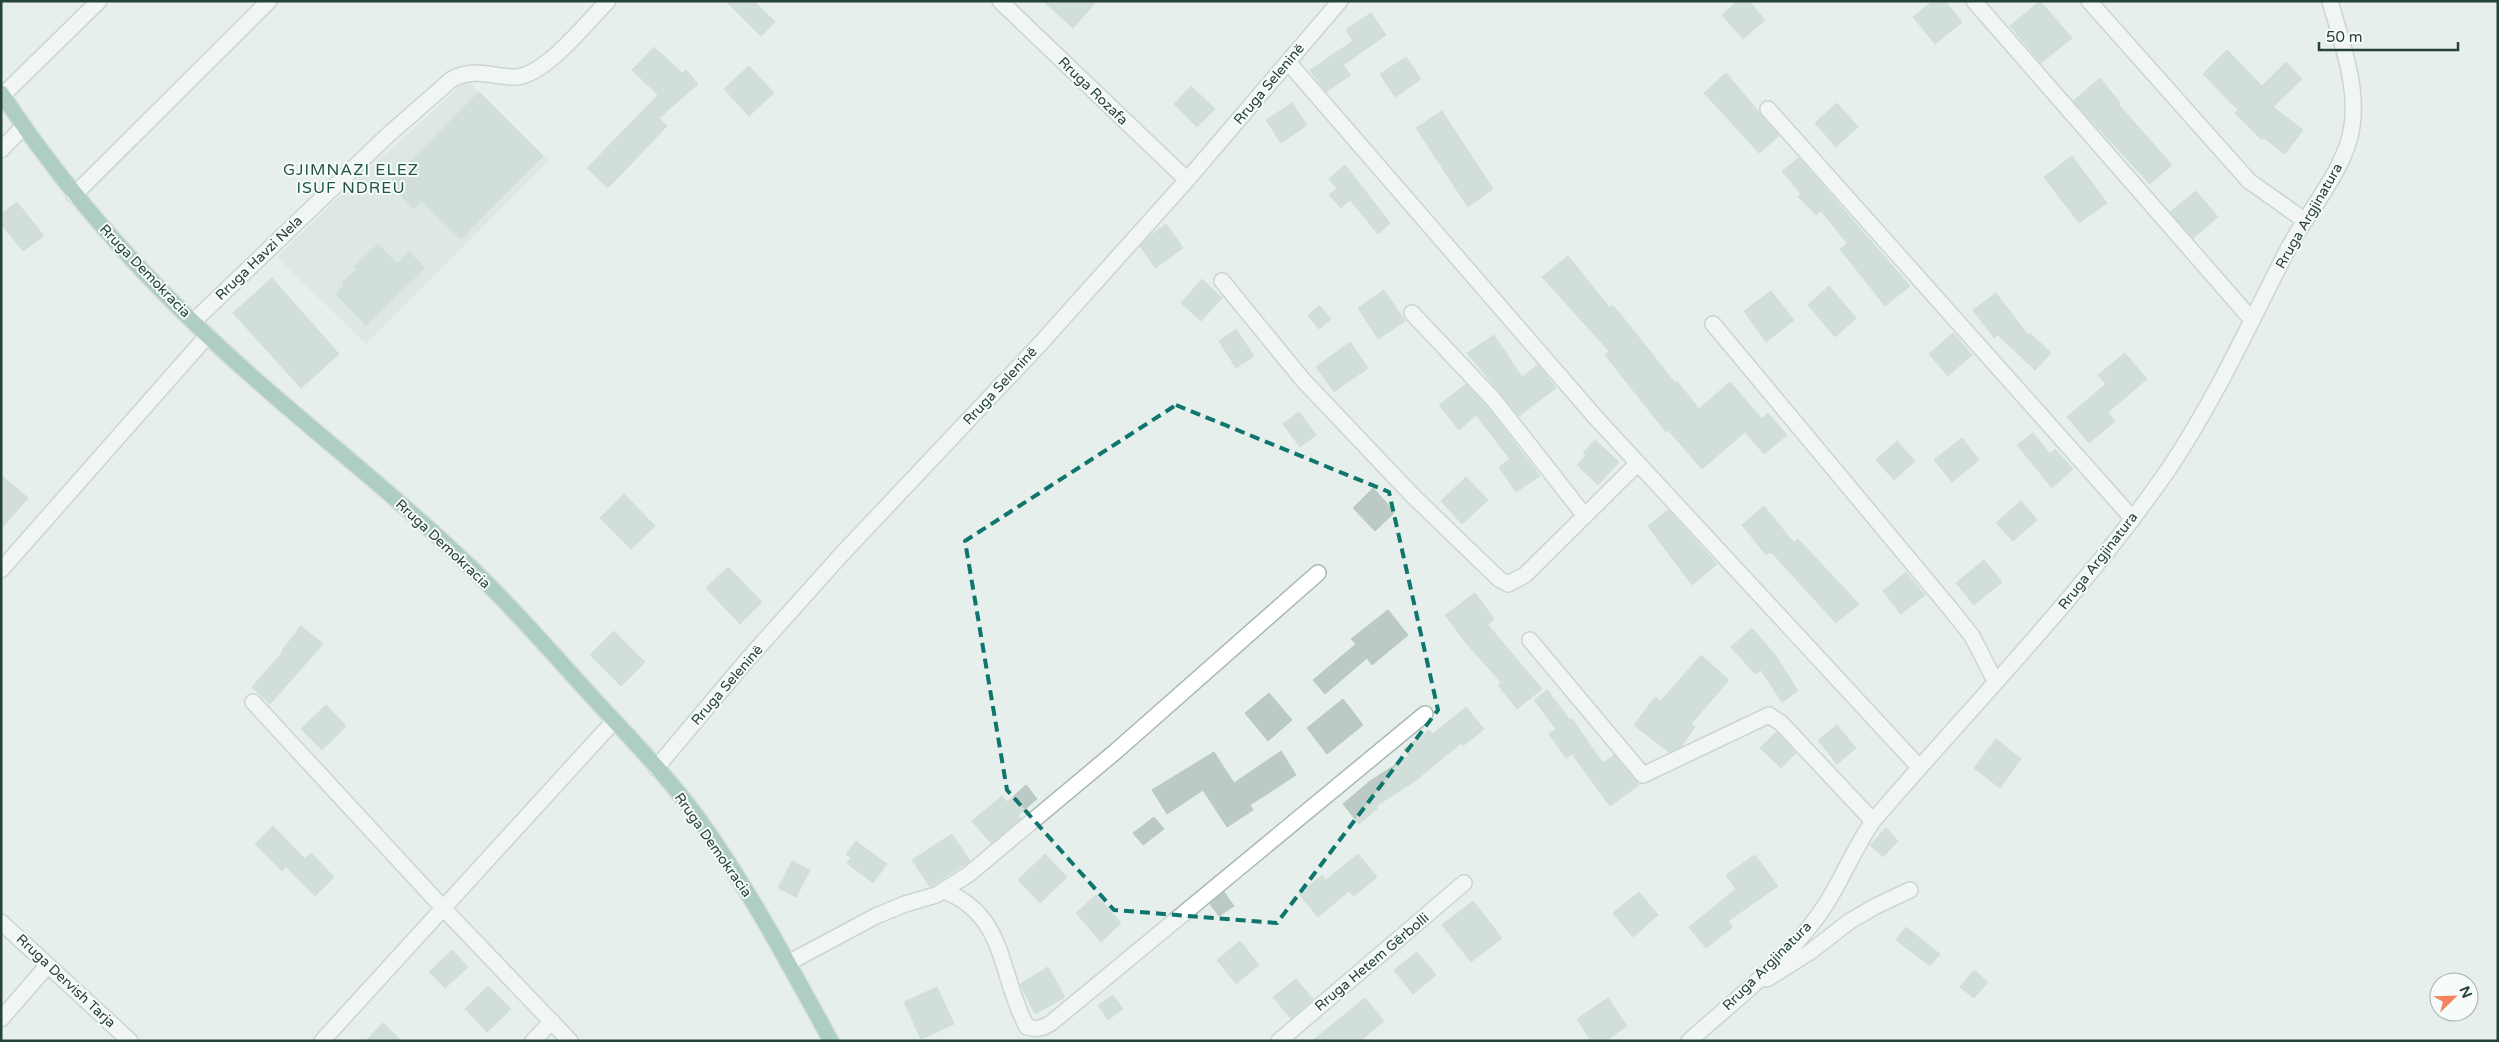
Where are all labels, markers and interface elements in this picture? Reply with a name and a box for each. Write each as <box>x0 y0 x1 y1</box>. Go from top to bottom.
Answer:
scale bar <box>2319 20 2458 52</box>
text: 50 m <box>2326 28 2363 46</box>
street label: Rruga Seleninë <box>1230 40 1308 128</box>
street label: Rruga Rozafa <box>1055 54 1131 128</box>
district label: GJIMNAZI ELEZ ISUF NDREU <box>283 160 419 198</box>
street label: Rruga Argjinatura <box>2272 160 2346 272</box>
street label: Rruga Havzi Nela <box>212 212 306 304</box>
street label: Rruga Demokracia <box>96 221 194 321</box>
street label: Rruga Seleninë <box>959 343 1041 429</box>
street label: Rruga Demokracia <box>392 496 494 592</box>
street label: Rruga Argjinatura <box>2055 509 2141 613</box>
street label: Rruga Seleninë <box>688 641 766 729</box>
street label: Rruga Demokracia <box>671 790 755 900</box>
street label: Rruga Hetem Gërbolli <box>1311 909 1433 1015</box>
street label: Rruga Argjinatura <box>1719 918 1815 1014</box>
street label: Rruga Dervish Tarja <box>13 931 119 1031</box>
north arrow <box>2429 972 2479 1022</box>
text: N <box>2455 984 2476 1001</box>

